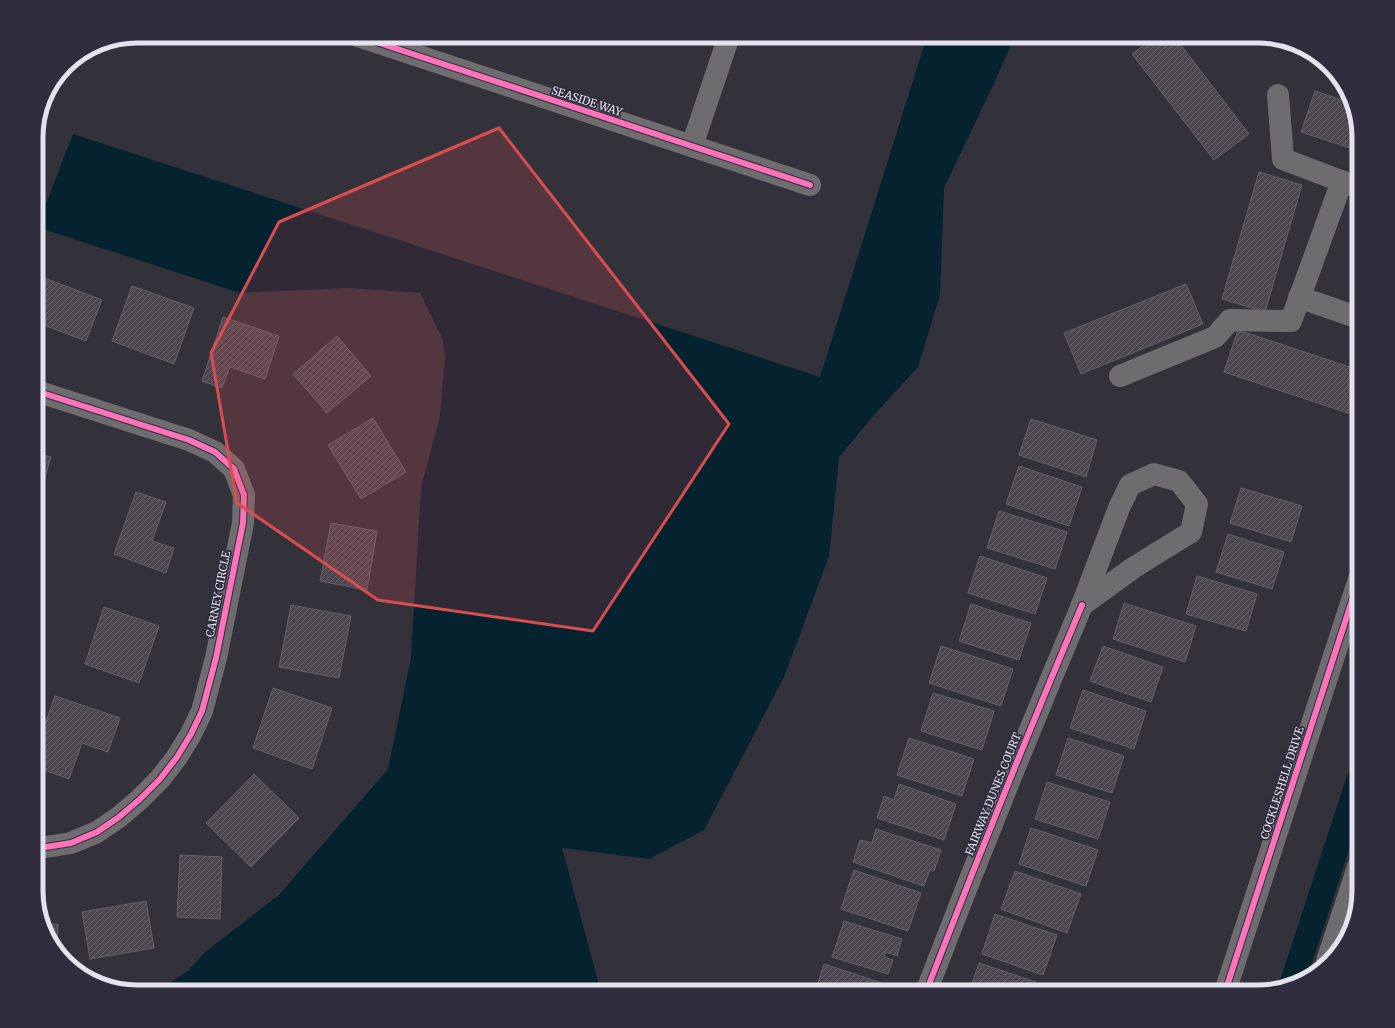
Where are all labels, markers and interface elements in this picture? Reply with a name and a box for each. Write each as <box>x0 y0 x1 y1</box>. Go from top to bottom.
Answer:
street label: SEASIDE WAY <box>550 83 625 119</box>
street label: CARNEY CIRCLE <box>203 550 233 638</box>
street label: COCKLESHELL DRIVE <box>1257 725 1307 841</box>
street label: FAIRWAY DUNES COURT <box>962 730 1024 857</box>

